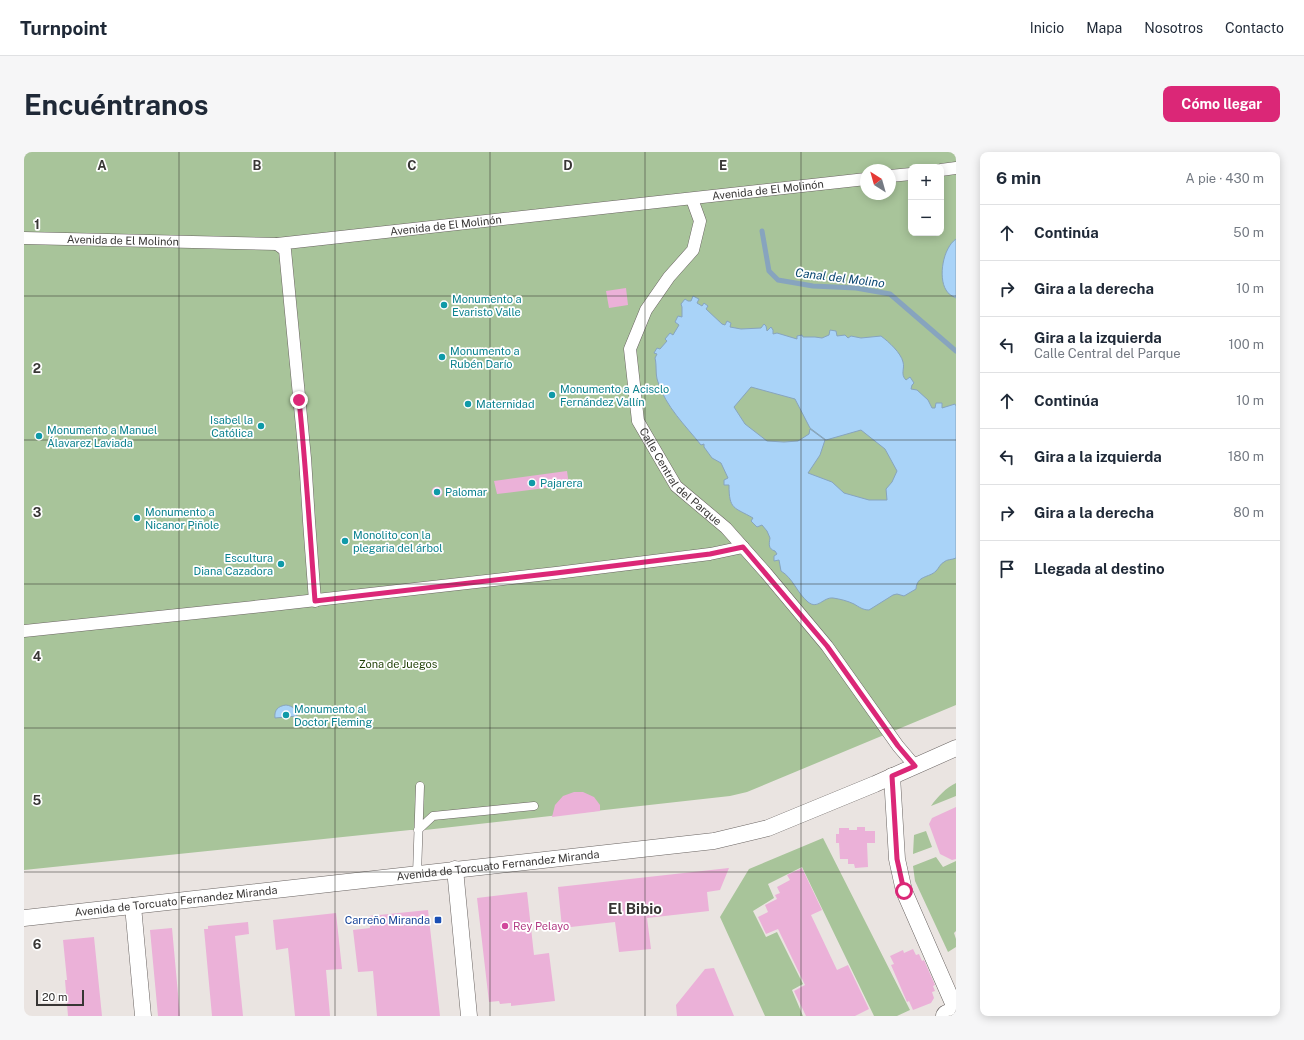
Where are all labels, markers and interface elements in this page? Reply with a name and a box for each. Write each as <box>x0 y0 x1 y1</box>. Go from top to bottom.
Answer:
text: Turnpoint <box>20 17 107 39</box>
text: Inicio <box>1030 20 1064 36</box>
text: Mapa <box>1086 20 1122 36</box>
text: Nosotros <box>1144 20 1203 36</box>
text: Contacto <box>1225 20 1284 36</box>
button: Cómo llegar <box>1163 86 1280 122</box>
text: Encuéntranos <box>24 88 209 121</box>
text: A <box>97 158 107 173</box>
text: B <box>253 158 262 173</box>
text: C <box>407 158 417 173</box>
text: D <box>563 158 573 173</box>
text: E <box>719 158 727 173</box>
north arrow <box>860 164 896 200</box>
map controls <box>908 164 944 236</box>
button: + <box>908 164 944 200</box>
text: 6 min <box>996 168 1041 188</box>
text: A pie · 430 m <box>1186 171 1264 186</box>
street label: Avenida de El Molinón <box>712 178 824 202</box>
button: − <box>908 200 944 236</box>
street label: Avenida de El Molinón <box>389 213 502 237</box>
text: 1 <box>34 217 40 232</box>
icon: ahead <box>996 222 1018 244</box>
text: Continúa <box>1034 224 1099 241</box>
text: 50 m <box>1233 225 1264 240</box>
street label: Avenida de El Molinón <box>67 233 179 248</box>
water label: Canal del Molino <box>794 266 886 290</box>
icon: right <box>996 278 1018 300</box>
text: Gira a la derecha <box>1034 280 1154 297</box>
text: 10 m <box>1236 281 1264 296</box>
place label: Monumento a Evaristo Valle <box>452 293 522 318</box>
marker: Monumento a Evaristo Valle <box>439 300 449 310</box>
text: Gira a la izquierda <box>1034 329 1162 346</box>
icon: left <box>996 334 1018 356</box>
text: 100 m <box>1228 337 1264 352</box>
place label: Monumento a Rubén Darío <box>450 345 520 370</box>
text: Calle Central del Parque <box>1034 346 1181 361</box>
marker: Monumento a Rubén Darío <box>437 352 447 362</box>
text: 2 <box>33 361 41 376</box>
place label: Monumento a Acisclo Fernández Vallín <box>560 383 669 408</box>
marker: Monumento a Acisclo Fernández Vallín <box>547 390 557 400</box>
icon: ahead <box>996 390 1018 412</box>
route end <box>290 391 308 409</box>
text: Continúa <box>1034 392 1099 409</box>
text: 10 m <box>1236 393 1264 408</box>
place label: Maternidad <box>476 398 535 410</box>
marker: Maternidad <box>463 399 473 409</box>
place label: Isabel la Católica <box>210 414 253 439</box>
marker: Isabel la Católica <box>256 421 266 431</box>
place label: Monumento a Manuel Álavarez Laviada <box>47 424 157 449</box>
street label: Calle Central del Parque <box>637 425 724 528</box>
marker: Monumento a Manuel Álavarez Laviada <box>34 431 44 441</box>
icon: left <box>996 446 1018 468</box>
text: Gira a la izquierda <box>1034 448 1162 465</box>
text: 180 m <box>1228 449 1264 464</box>
place label: Pajarera <box>540 477 583 489</box>
marker: Pajarera <box>527 478 537 488</box>
place label: Palomar <box>445 486 487 498</box>
marker: Palomar <box>432 487 442 497</box>
icon: right <box>996 502 1018 524</box>
text: Gira a la derecha <box>1034 504 1154 521</box>
text: 3 <box>33 505 42 520</box>
text: 80 m <box>1233 505 1264 520</box>
place label: Monumento a Nicanor Piñole <box>145 506 219 531</box>
marker: Monumento a Nicanor Piñole <box>132 513 142 523</box>
place label: Monolito con la plegaria del árbol <box>353 529 443 554</box>
marker: Monolito con la plegaria del árbol <box>340 536 350 546</box>
place label: Escultura Diana Cazadora <box>194 552 273 577</box>
icon: arrive <box>996 558 1018 580</box>
marker: Escultura Diana Cazadora <box>276 559 286 569</box>
text: Llegada al destino <box>1034 560 1165 577</box>
text: 4 <box>33 649 42 664</box>
park label: Zona de Juegos <box>359 658 438 670</box>
place label: Monumento al Doctor Fleming <box>294 703 372 728</box>
marker: Monumento al Doctor Fleming <box>281 710 291 720</box>
text: 5 <box>33 793 42 808</box>
street label: Avenida de Torcuato Fernandez Miranda <box>396 848 600 882</box>
route start <box>895 882 913 900</box>
street label: Avenida de Torcuato Fernandez Miranda <box>74 884 278 918</box>
district label: El Bibio <box>608 900 662 917</box>
place label: Carreño Miranda <box>345 914 430 926</box>
marker: Carreño Miranda <box>433 915 443 925</box>
place label: Rey Pelayo <box>513 920 569 932</box>
marker: Rey Pelayo <box>500 921 510 931</box>
text: 6 <box>33 937 42 952</box>
scale bar <box>36 988 84 1007</box>
text: 20 m <box>42 991 67 1003</box>

